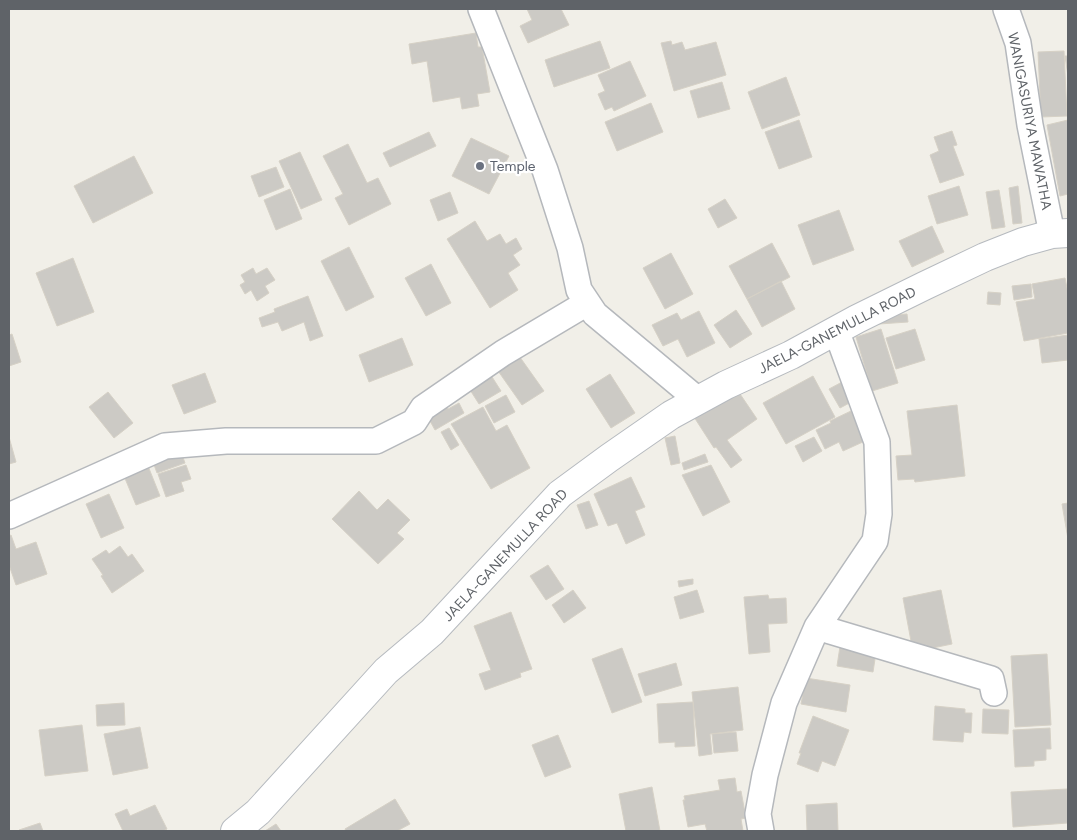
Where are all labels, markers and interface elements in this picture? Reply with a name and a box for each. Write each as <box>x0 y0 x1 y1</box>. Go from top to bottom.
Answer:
street label: WANIGASURIYA MAWATHA <box>1004 31 1055 212</box>
place label: Temple <box>490 158 536 175</box>
marker: Temple <box>474 160 486 172</box>
street label: JAELA-GANEMULLA ROAD <box>756 283 919 378</box>
street label: JAELA-GANEMULLA ROAD <box>440 486 571 625</box>

